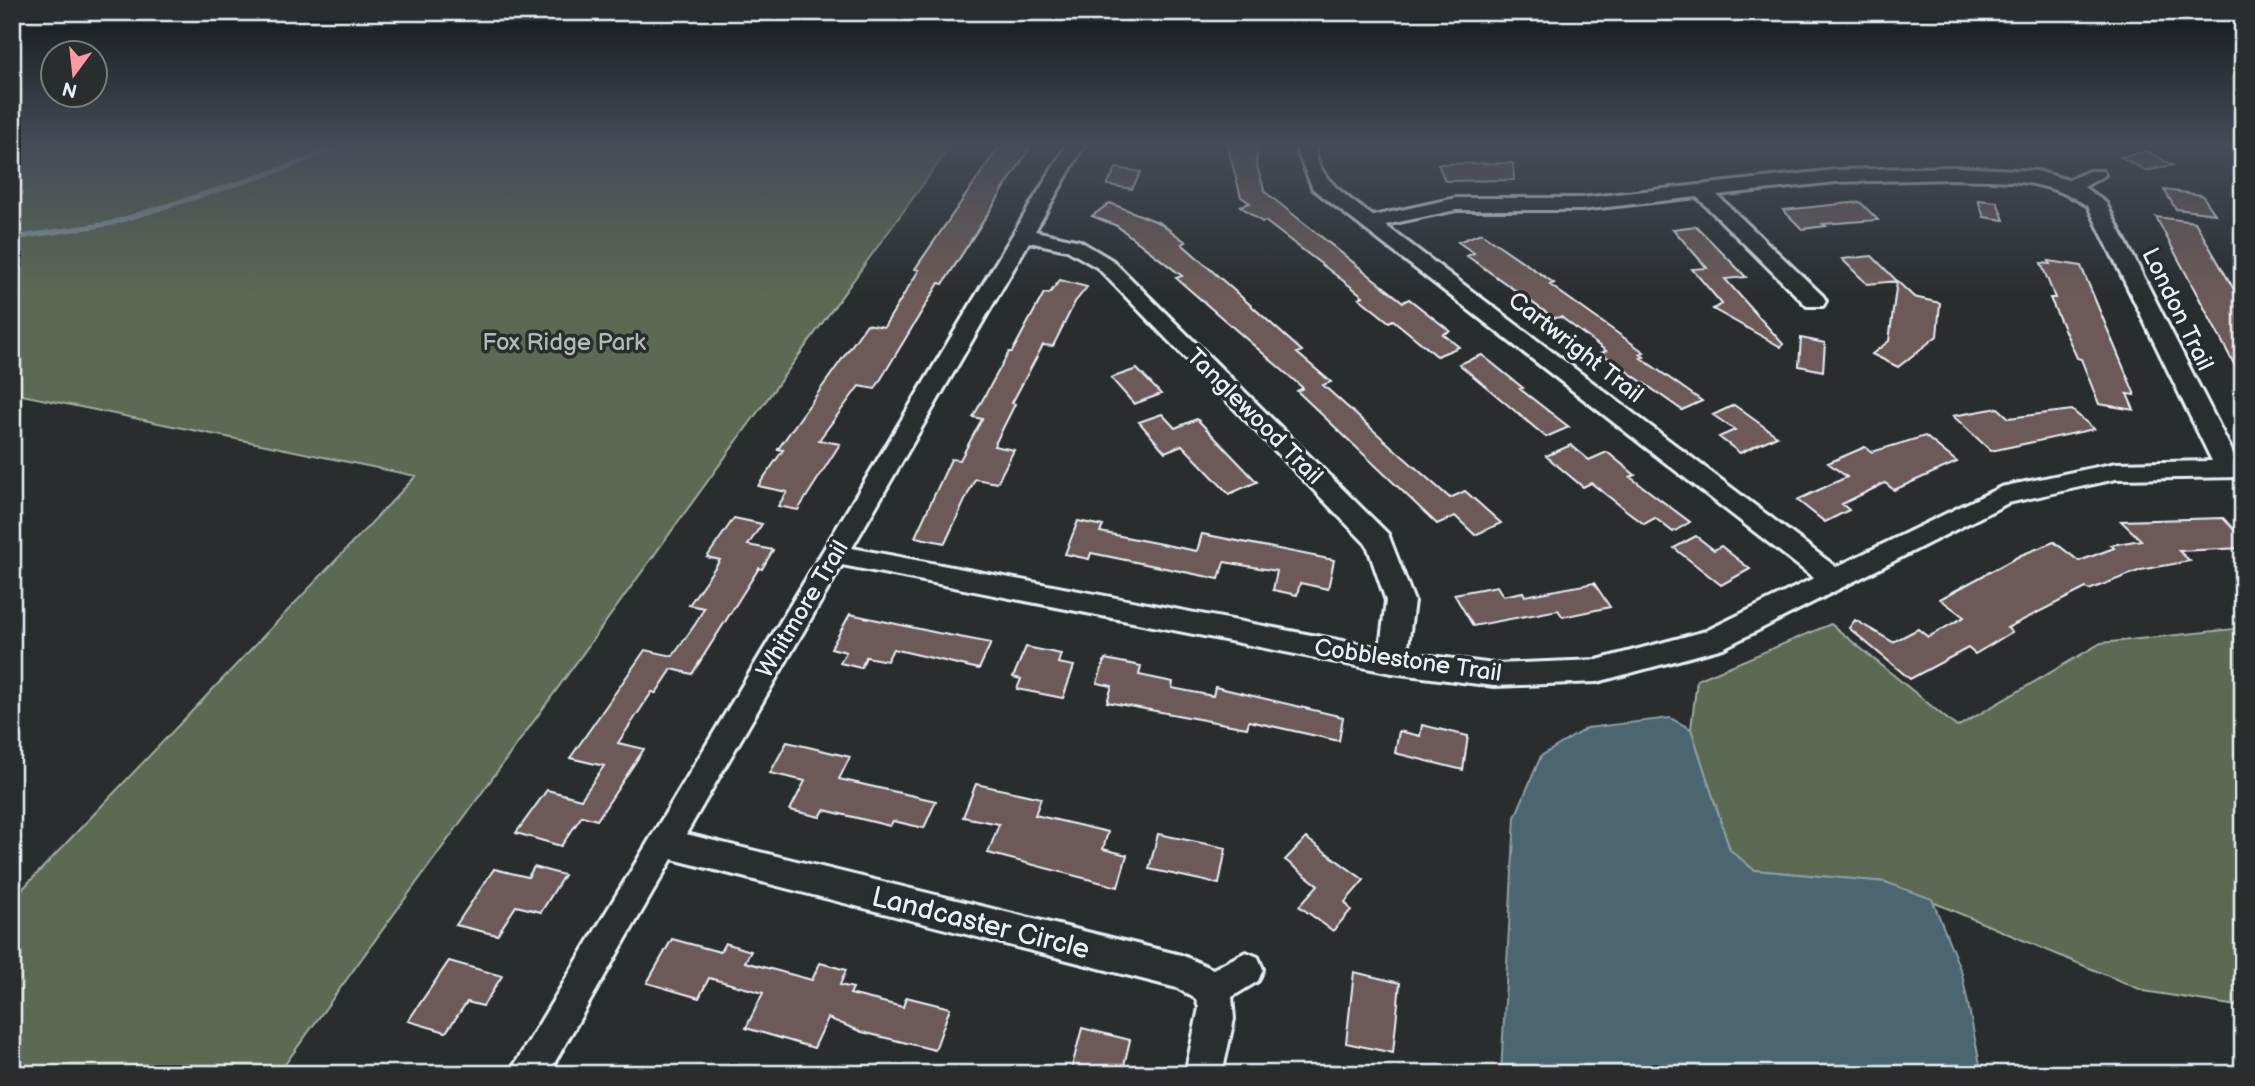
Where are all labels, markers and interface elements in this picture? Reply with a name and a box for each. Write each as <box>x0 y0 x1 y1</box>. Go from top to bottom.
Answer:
north arrow <box>38 38 108 108</box>
text: N <box>60 76 80 102</box>
street label: London Trail <box>2135 243 2220 375</box>
street label: Cartwright Trail <box>1502 286 1649 409</box>
park label: Fox Ridge Park <box>482 328 646 357</box>
street label: Tanglewood Trail <box>1180 342 1329 491</box>
street label: Whitmore Trail <box>750 535 855 683</box>
street label: Cobblestone Trail <box>1312 633 1503 688</box>
street label: Landcaster Circle <box>868 880 1093 966</box>

